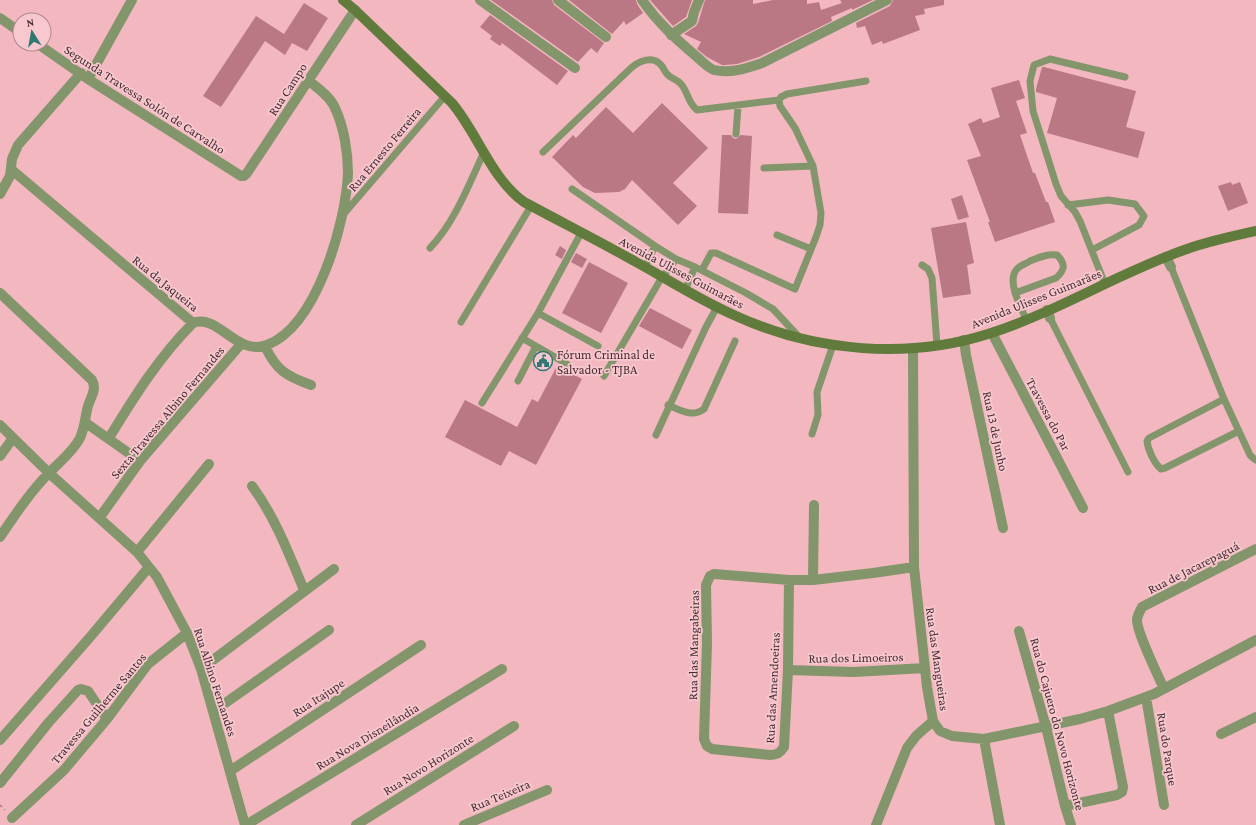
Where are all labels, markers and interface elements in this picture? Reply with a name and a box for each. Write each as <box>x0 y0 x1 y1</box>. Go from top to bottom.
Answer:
north arrow <box>12 12 52 52</box>
text: N <box>25 15 35 29</box>
street label: Segunda Travessa Solón de Carvalho <box>61 42 228 157</box>
street label: Rua Campo <box>265 60 310 118</box>
street label: Rua Ernesto Ferreira <box>345 104 424 194</box>
street label: Avenida Ulisses Guimarães <box>617 233 747 312</box>
street label: Rua da Jaqueira <box>130 252 202 315</box>
street label: Avenida Ulisses Guimarães <box>969 265 1104 332</box>
street label: Sexta Travessa Albino Fernandes <box>107 343 227 482</box>
place label: Fórum Criminal de Salvador - TJBA <box>557 347 655 377</box>
public building icon: Fórum Criminal de Salvador - TJBA <box>532 350 554 372</box>
street label: Travessa do Par <box>1023 375 1074 454</box>
street label: Rua 13 de Junho <box>980 390 1011 473</box>
street label: Rua de Jacarepaguá <box>1145 538 1242 597</box>
street label: Rua das Mangabeiras <box>685 590 702 700</box>
street label: Rua das Mangueiras <box>923 606 952 712</box>
street label: Rua Albino Fernandes <box>191 626 240 738</box>
street label: Rua das Amendoeiras <box>762 632 783 744</box>
street label: Rua do Cajuero do Novo Horizonte <box>1026 636 1088 813</box>
street label: Rua dos Limoeiros <box>808 649 904 666</box>
street label: Travessa Guilherme Santos <box>48 650 149 767</box>
street label: Rua Itajupe <box>289 675 348 721</box>
street label: Rua Nova Disneilândia <box>313 700 422 773</box>
street label: Rua do Parque <box>1154 711 1181 787</box>
street label: Rua Novo Horizonte <box>380 730 477 798</box>
street label: Rua Teixeira <box>468 776 532 815</box>

